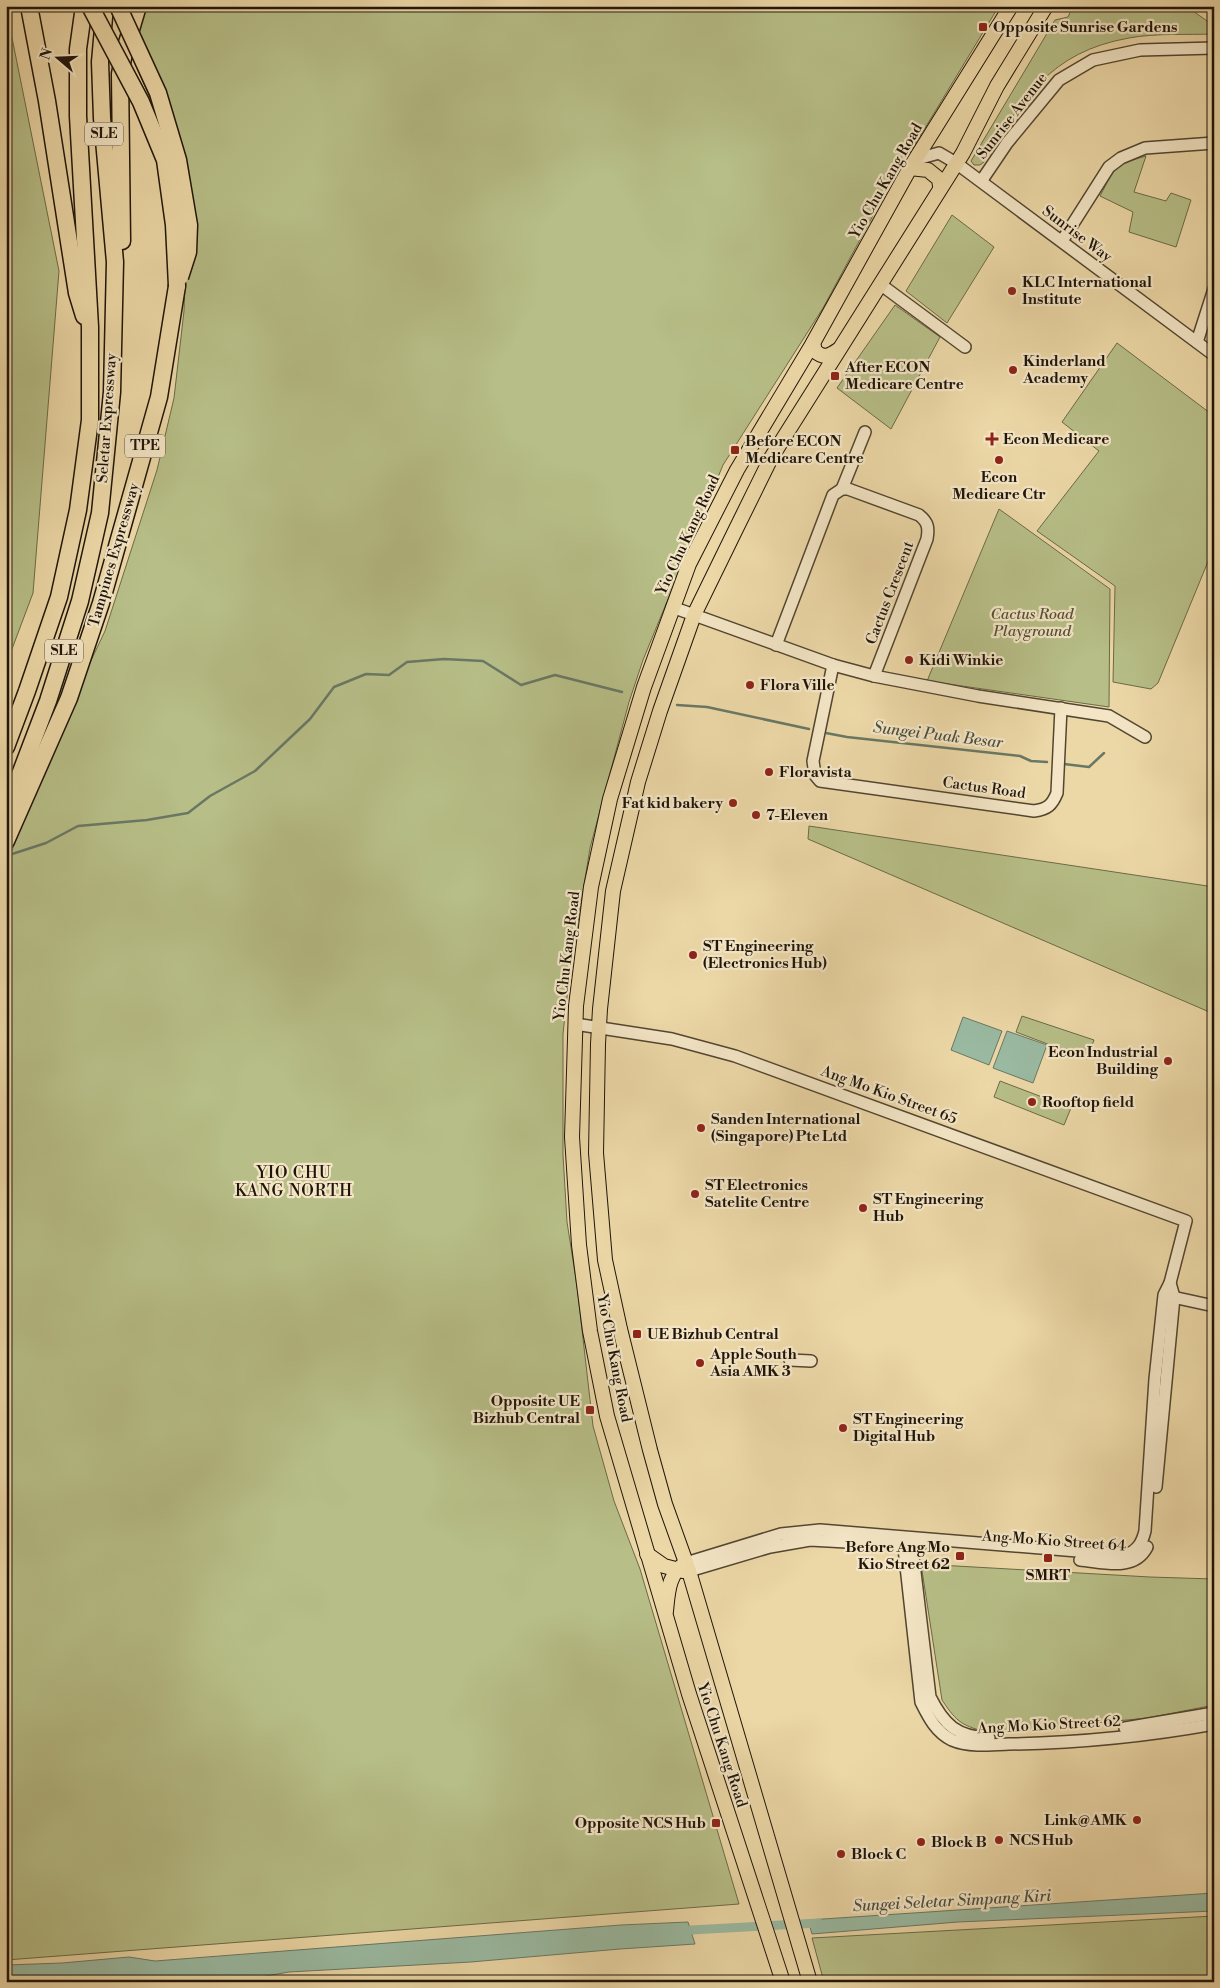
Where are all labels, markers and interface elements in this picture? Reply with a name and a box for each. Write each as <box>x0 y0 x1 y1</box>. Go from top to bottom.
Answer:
place label: Opposite Sunrise Gardens <box>993 18 1177 37</box>
marker: Opposite Sunrise Gardens <box>977 21 989 33</box>
north arrow <box>32 32 82 82</box>
text: N <box>36 46 57 62</box>
street label: Sunrise Avenue <box>972 69 1052 163</box>
street label: Yio Chu Kang Road <box>845 119 927 243</box>
road number: SLE <box>85 122 123 146</box>
street label: Sunrise Way <box>1038 202 1116 267</box>
place label: KLC International Institute <box>1022 273 1152 309</box>
marker: KLC International Institute <box>1006 285 1018 297</box>
street label: Seletar Expressway <box>93 352 121 484</box>
place label: Kinderland Academy <box>1022 352 1106 388</box>
place label: After ECON Medicare Centre <box>844 358 964 394</box>
marker: Kinderland Academy <box>1007 364 1019 376</box>
marker: After ECON Medicare Centre <box>829 370 841 382</box>
place label: Econ Medicare <box>1003 430 1109 449</box>
place label: Before ECON Medicare Centre <box>745 432 864 468</box>
marker: Econ Medicare <box>985 432 999 446</box>
road number: TPE <box>125 434 165 458</box>
marker: Before ECON Medicare Centre <box>729 444 741 456</box>
marker: Econ Medicare Ctr <box>993 454 1005 466</box>
place label: Econ Medicare Ctr <box>952 468 1046 504</box>
street label: Yio Chu Kang Road <box>651 471 724 599</box>
street label: Tampines Expressway <box>84 480 144 629</box>
street label: Cactus Crescent <box>862 538 919 647</box>
park label: Cactus Road Playground <box>990 605 1074 641</box>
road number: SLE <box>45 640 83 662</box>
place label: Kidi Winkie <box>919 651 1003 670</box>
marker: Kidi Winkie <box>903 654 915 666</box>
place label: Flora Ville <box>760 676 834 695</box>
marker: Flora Ville <box>744 679 756 691</box>
water label: Sungei Puak Besar <box>872 717 1005 753</box>
place label: Floravista <box>779 763 852 782</box>
marker: Floravista <box>763 766 775 778</box>
street label: Cactus Road <box>941 773 1027 803</box>
place label: Fat kid bakery <box>622 794 723 813</box>
marker: Fat kid bakery <box>727 797 739 809</box>
place label: 7-Eleven <box>766 806 829 825</box>
marker: 7-Eleven <box>750 809 762 821</box>
street label: Yio Chu Kang Road <box>550 890 584 1023</box>
place label: ST Engineering (Electronics Hub) <box>703 937 827 973</box>
marker: ST Engineering (Electronics Hub) <box>687 949 699 961</box>
place label: Econ Industrial Building <box>1048 1043 1159 1079</box>
marker: Econ Industrial Building <box>1162 1055 1174 1067</box>
street label: Ang Mo Kio Street 65 <box>817 1061 960 1128</box>
place label: Rooftop field <box>1042 1093 1135 1112</box>
marker: Rooftop field <box>1026 1096 1038 1108</box>
place label: Sanden International (Singapore) Pte Ltd <box>711 1110 861 1146</box>
marker: Sanden International (Singapore) Pte Ltd <box>695 1122 707 1134</box>
district label: YIO CHU KANG NORTH <box>235 1163 353 1201</box>
place label: ST Electronics Satelite Centre <box>705 1176 809 1212</box>
marker: ST Electronics Satelite Centre <box>689 1188 701 1200</box>
place label: ST Engineering Hub <box>873 1190 984 1226</box>
marker: ST Engineering Hub <box>857 1202 869 1214</box>
street label: Yio Chu Kang Road <box>592 1291 636 1424</box>
place label: UE Bizhub Central <box>647 1325 779 1344</box>
marker: UE Bizhub Central <box>631 1328 643 1340</box>
place label: Apple South Asia AMK 3 <box>709 1345 797 1381</box>
marker: Apple South Asia AMK 3 <box>694 1357 706 1369</box>
place label: Opposite UE Bizhub Central <box>473 1392 580 1428</box>
marker: Opposite UE Bizhub Central <box>584 1404 596 1416</box>
place label: ST Engineering Digital Hub <box>853 1410 964 1446</box>
marker: ST Engineering Digital Hub <box>837 1422 849 1434</box>
street label: Ang Mo Kio Street 64 <box>980 1526 1127 1556</box>
place label: Before Ang Mo Kio Street 62 <box>845 1538 950 1574</box>
marker: Before Ang Mo Kio Street 62 <box>954 1550 966 1562</box>
marker: SMRT <box>1042 1552 1054 1564</box>
place label: SMRT <box>1026 1566 1070 1585</box>
street label: Yio Chu Kang Road <box>693 1679 751 1810</box>
street label: Ang Mo Kio Street 62 <box>976 1712 1121 1738</box>
place label: Link@AMK <box>1044 1811 1128 1830</box>
place label: Opposite NCS Hub <box>575 1814 706 1833</box>
marker: Link@AMK <box>1131 1814 1143 1826</box>
marker: Opposite NCS Hub <box>710 1817 722 1829</box>
place label: NCS Hub <box>1009 1831 1073 1850</box>
place label: Block B <box>931 1833 987 1852</box>
marker: NCS Hub <box>993 1834 1005 1846</box>
marker: Block B <box>915 1836 927 1848</box>
place label: Block C <box>851 1845 906 1864</box>
marker: Block C <box>835 1848 847 1860</box>
water label: Sungei Seletar Simpang Kiri <box>852 1886 1052 1916</box>

